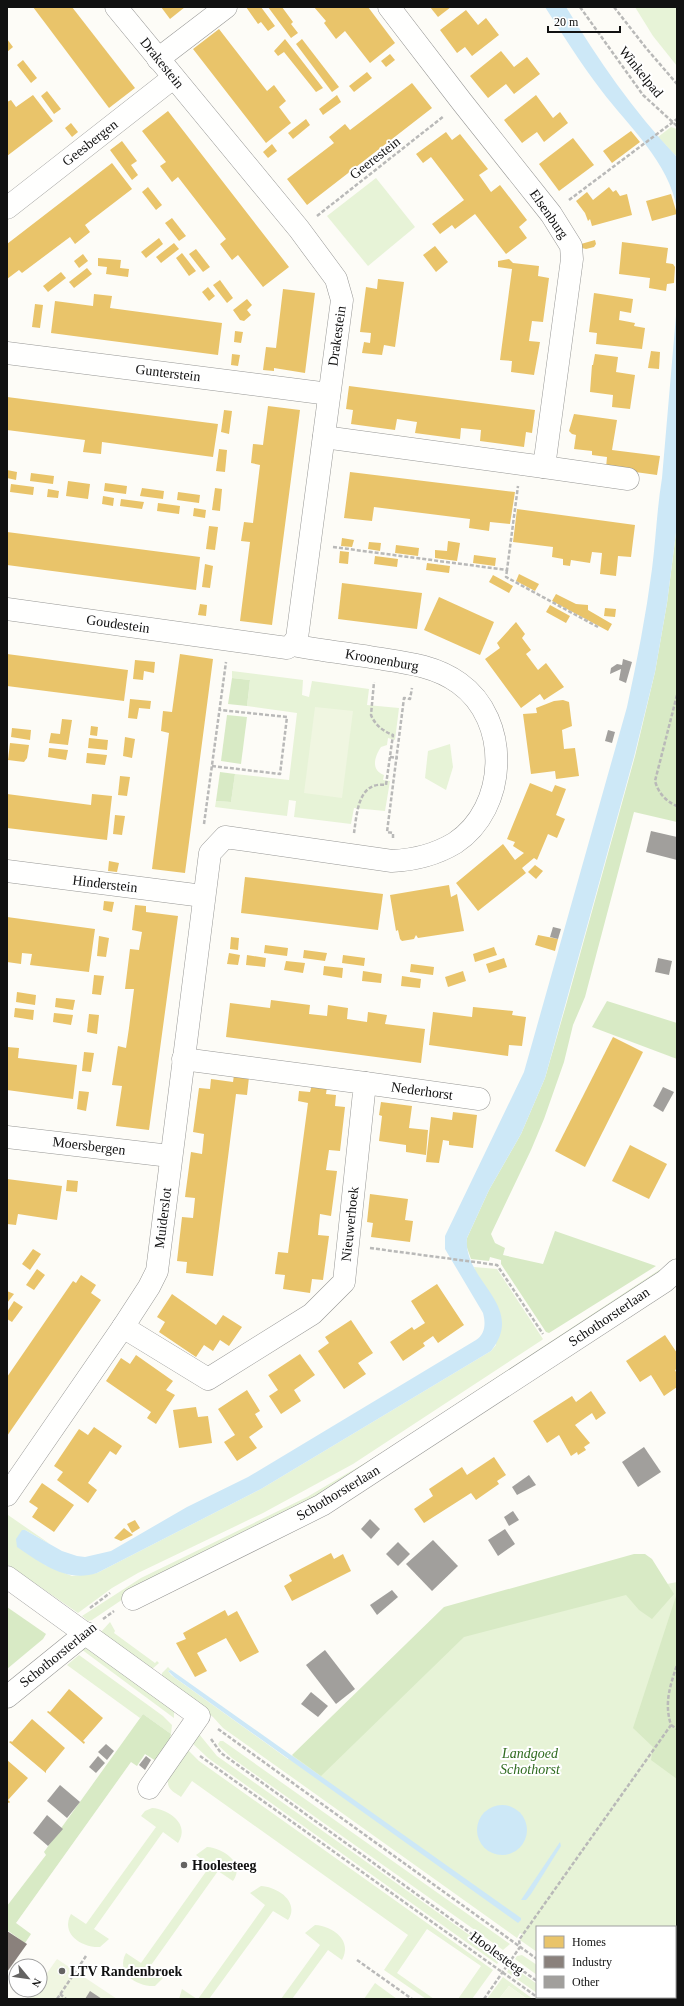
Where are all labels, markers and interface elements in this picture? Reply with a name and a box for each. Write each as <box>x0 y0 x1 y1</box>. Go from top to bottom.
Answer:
scale bar <box>548 8 620 34</box>
text: 20 m <box>554 15 579 29</box>
street label: Drakestein <box>137 35 187 91</box>
street label: Winkelpad <box>616 44 666 100</box>
street label: Geesbergen <box>59 117 121 169</box>
street label: Geerestein <box>347 134 403 182</box>
street label: Elsenburg <box>527 187 571 241</box>
street label: Drakestein <box>325 305 349 367</box>
street label: Gunterstein <box>135 362 201 384</box>
street label: Goudestein <box>85 612 151 636</box>
street label: Kroonenburg <box>344 646 420 674</box>
street label: Hinderstein <box>72 873 138 895</box>
street label: Nederhorst <box>390 1079 454 1103</box>
street label: Moersbergen <box>52 1134 126 1158</box>
street label: Muiderslot <box>152 1186 174 1249</box>
street label: Nieuwerhoek <box>339 1186 361 1262</box>
street label: Schothorsterlaan <box>566 1284 652 1350</box>
street label: Schothorsterlaan <box>294 1462 382 1524</box>
street label: Schothorsterlaan <box>17 1620 99 1690</box>
park label: Landgoed Schothorst <box>500 1746 561 1777</box>
place label: Hoolesteeg <box>192 1858 257 1873</box>
marker: Hoolesteeg <box>179 1860 189 1870</box>
legend <box>536 1926 676 1998</box>
street label: Hoolesteeg <box>467 1928 527 1978</box>
text: Homes <box>572 1935 606 1949</box>
text: Industry <box>572 1955 612 1969</box>
north arrow <box>8 1958 48 1998</box>
place label: LTV Randenbroek <box>70 1964 182 1979</box>
marker: LTV Randenbroek <box>57 1966 67 1976</box>
text: Other <box>572 1975 599 1989</box>
text: N <box>30 1976 44 1989</box>

